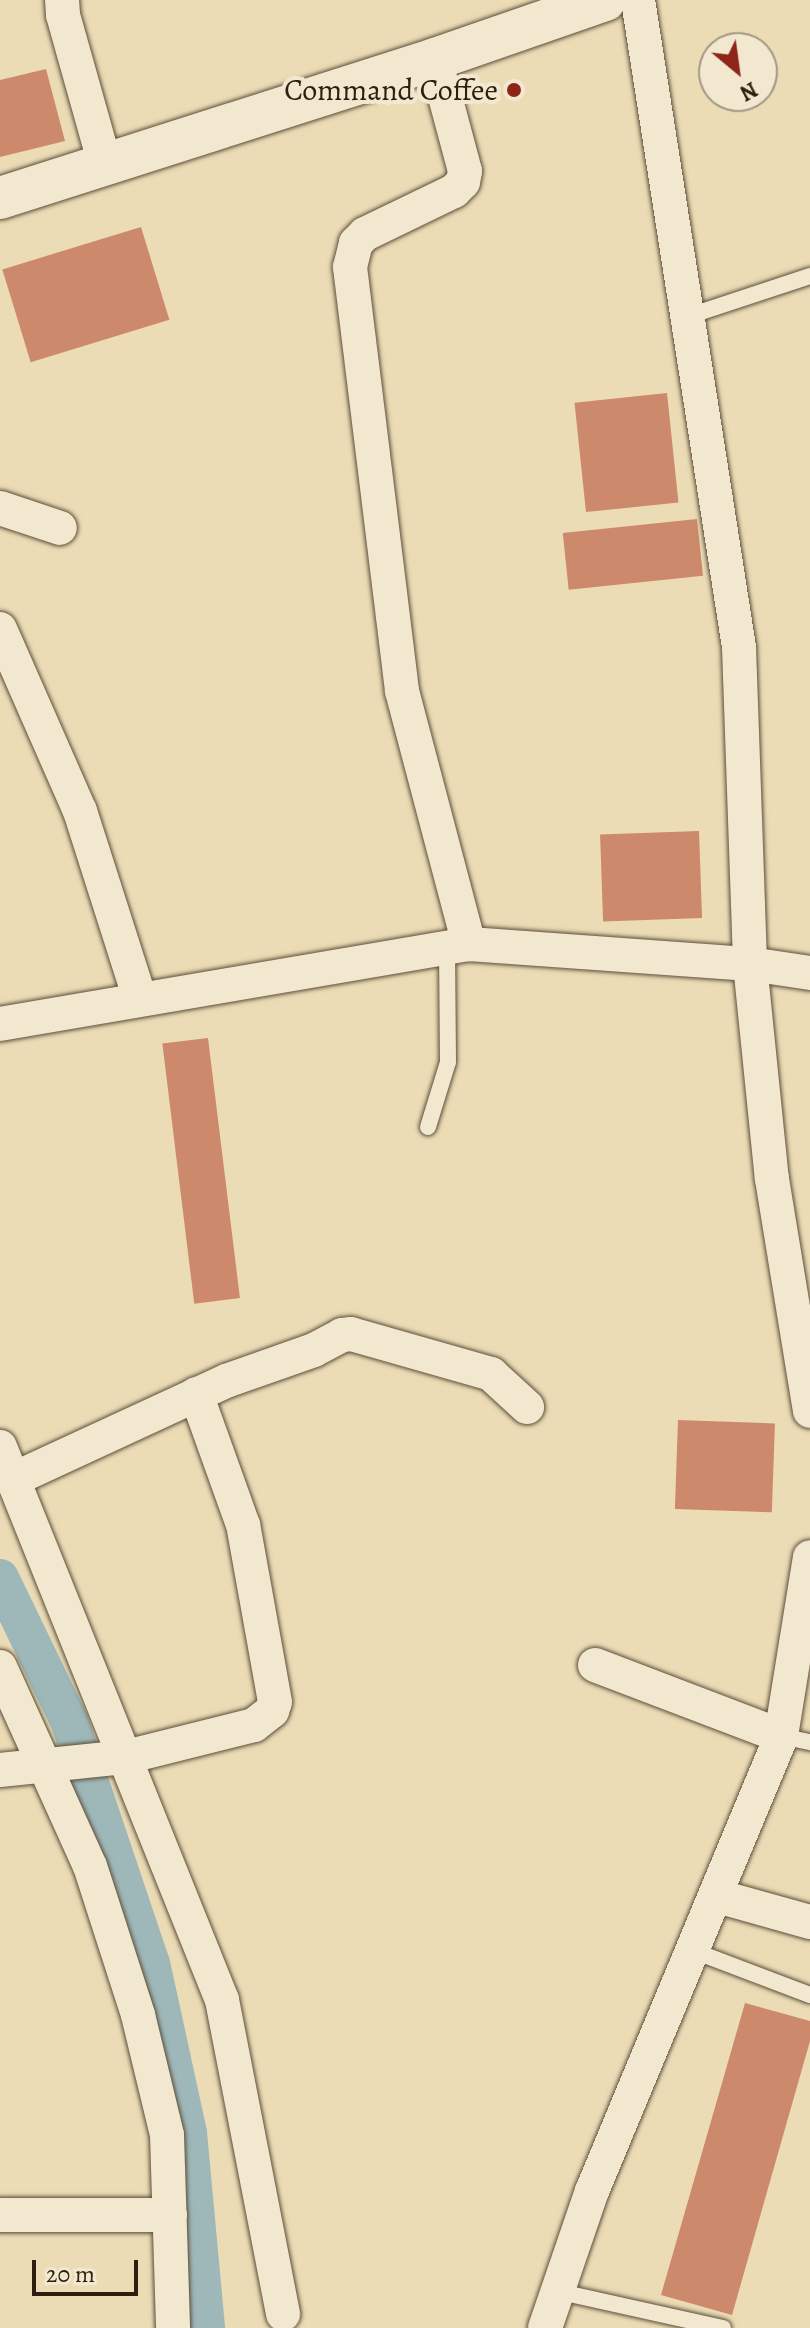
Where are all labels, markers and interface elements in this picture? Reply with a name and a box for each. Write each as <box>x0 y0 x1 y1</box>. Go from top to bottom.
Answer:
north arrow <box>698 32 778 112</box>
place label: Command Coffee <box>284 72 498 108</box>
text: N <box>734 74 763 108</box>
marker: Command Coffee <box>505 81 523 99</box>
scale bar <box>36 2244 142 2294</box>
text: 20 m <box>46 2258 95 2290</box>

